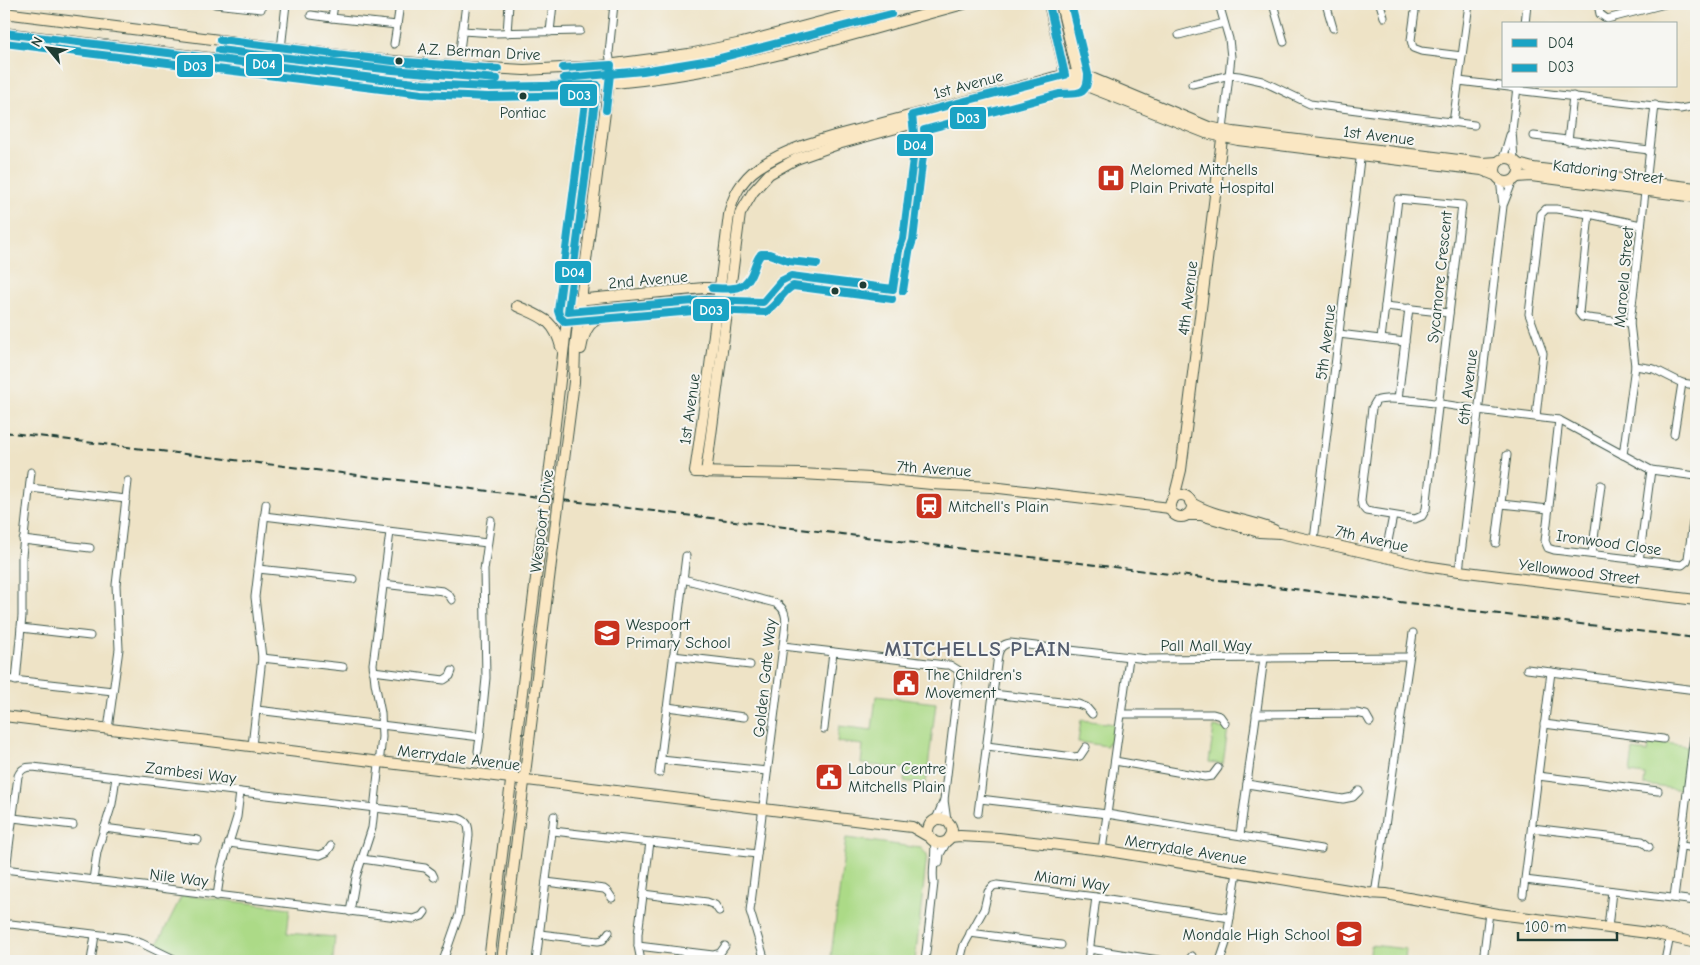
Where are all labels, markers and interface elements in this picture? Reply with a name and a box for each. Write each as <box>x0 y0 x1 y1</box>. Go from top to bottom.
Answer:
north arrow <box>22 22 72 72</box>
legend <box>1502 22 1678 88</box>
text: N <box>27 34 47 50</box>
text: D04 <box>1548 34 1574 52</box>
street label: A.Z. Berman Drive <box>417 40 541 64</box>
line badge: D04 <box>245 53 283 77</box>
line badge: D03 <box>176 54 214 78</box>
text: D04 <box>252 56 276 73</box>
unlabelled marker <box>394 56 404 66</box>
text: D03 <box>183 58 207 75</box>
text: D03 <box>1548 58 1574 76</box>
street label: 1st Avenue <box>931 67 1005 103</box>
line badge: D03 <box>559 83 598 107</box>
text: D03 <box>567 87 591 104</box>
marker: Pontiac <box>518 91 528 101</box>
place label: Pontiac <box>500 104 546 122</box>
line badge: D03 <box>949 106 987 130</box>
text: D03 <box>956 110 980 127</box>
street label: 1st Avenue <box>1342 123 1416 149</box>
line badge: D04 <box>896 133 934 157</box>
text: D04 <box>903 137 927 154</box>
street label: Katdoring Street <box>1552 156 1664 188</box>
place label: Melomed Mitchells Plain Private Hospital <box>1130 161 1274 197</box>
hospital icon: Melomed Mitchells Plain Private Hospital <box>1096 163 1126 193</box>
street label: Sycamore Crescent <box>1424 210 1456 344</box>
street label: Maroela Street <box>1611 225 1637 328</box>
line badge: D04 <box>554 260 592 284</box>
street label: 4th Avenue <box>1174 260 1201 336</box>
text: D04 <box>561 264 585 281</box>
street label: 2nd Avenue <box>608 268 689 292</box>
unlabelled marker <box>858 280 868 290</box>
unlabelled marker <box>830 286 840 296</box>
line badge: D03 <box>692 298 730 322</box>
text: D03 <box>699 302 723 319</box>
street label: 5th Avenue <box>1312 303 1340 381</box>
street label: 6th Avenue <box>1454 348 1482 426</box>
street label: 1st Avenue <box>676 372 704 446</box>
street label: 7th Avenue <box>896 457 972 481</box>
street label: Wespoort Drive <box>527 469 557 574</box>
station icon: Mitchell's Plain <box>914 491 944 521</box>
place label: Mitchell's Plain <box>948 498 1049 516</box>
street label: 7th Avenue <box>1333 522 1410 556</box>
street label: Ironwood Close <box>1555 527 1663 559</box>
street label: Yellowwood Street <box>1517 556 1641 588</box>
place label: Wespoort Primary School <box>626 616 731 652</box>
street label: Golden Gate Way <box>750 617 780 738</box>
school or university icon: Wespoort Primary School <box>592 618 622 648</box>
district label: MITCHELLS PLAIN <box>885 637 1071 661</box>
street label: Pall Mall Way <box>1160 637 1252 655</box>
place label: The Children's Movement <box>925 666 1022 702</box>
public building icon: The Children's Movement <box>891 668 921 698</box>
street label: Merrydale Avenue <box>397 742 521 774</box>
street label: Zambesi Way <box>145 759 238 788</box>
place label: Labour Centre Mitchells Plain <box>848 760 946 796</box>
public building icon: Labour Centre Mitchells Plain <box>814 762 844 792</box>
street label: Merrydale Avenue <box>1124 831 1248 869</box>
street label: Nile Way <box>148 865 210 891</box>
street label: Miami Way <box>1033 867 1111 895</box>
scale bar <box>1518 910 1616 942</box>
text: 100 m <box>1525 918 1567 936</box>
school or university icon: Mondale High School <box>1334 919 1364 949</box>
place label: Mondale High School <box>1183 926 1330 944</box>

